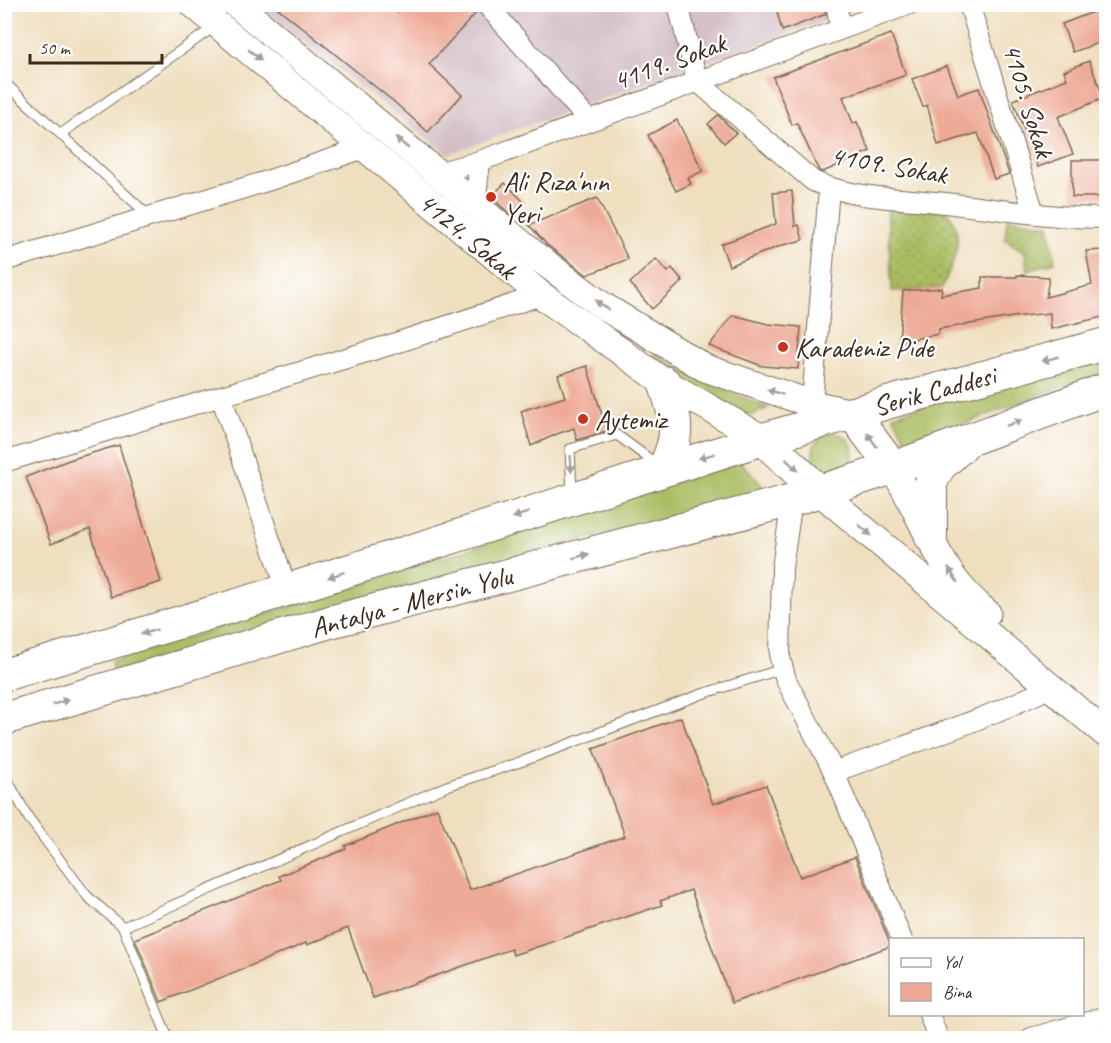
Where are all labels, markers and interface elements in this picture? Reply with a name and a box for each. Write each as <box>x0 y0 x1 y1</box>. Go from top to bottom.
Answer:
street label: 4119. Sokak <box>608 24 732 98</box>
scale bar <box>30 27 162 65</box>
text: 50 m <box>39 37 72 59</box>
street label: 4105. Sokak <box>995 39 1063 163</box>
one-way arrow <box>247 48 262 61</box>
one-way arrow <box>394 137 409 150</box>
street label: 4109. Sokak <box>828 137 952 192</box>
place label: Ali Rıza'nın Yeri <box>503 164 610 231</box>
street label: 4124. Sokak <box>411 184 525 288</box>
marker: Ali Rıza'nın Yeri <box>484 190 498 204</box>
one-way arrow <box>595 299 611 311</box>
place label: Karadeniz Pide <box>795 330 935 365</box>
marker: Karadeniz Pide <box>776 340 790 354</box>
one-way arrow <box>1041 355 1059 365</box>
street label: Serik Caddesi <box>869 356 1003 424</box>
one-way arrow <box>766 387 784 397</box>
place label: Aytemiz <box>595 402 670 437</box>
marker: Aytemiz <box>576 412 590 426</box>
one-way arrow <box>1005 418 1023 427</box>
one-way arrow <box>866 433 878 449</box>
one-way arrow <box>698 452 716 461</box>
one-way arrow <box>567 455 576 474</box>
one-way arrow <box>784 458 799 472</box>
one-way arrow <box>512 511 530 520</box>
one-way arrow <box>857 523 872 536</box>
one-way arrow <box>572 551 590 561</box>
street label: Antalya - Mersin Yolu <box>307 557 517 645</box>
one-way arrow <box>947 567 958 584</box>
one-way arrow <box>327 570 345 580</box>
one-way arrow <box>140 628 158 637</box>
one-way arrow <box>52 697 70 706</box>
legend <box>889 938 1084 1016</box>
text: Yol <box>943 951 963 973</box>
text: Bina <box>943 981 973 1003</box>

